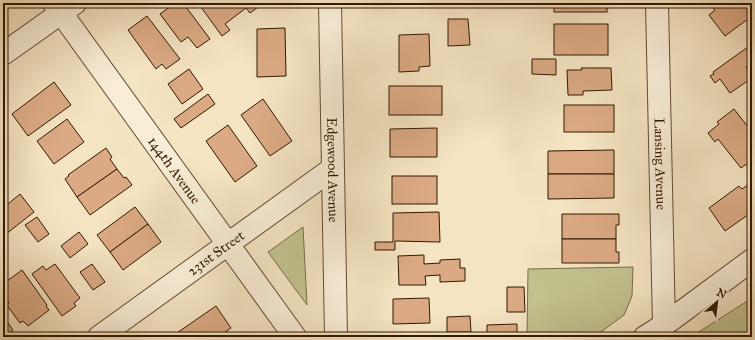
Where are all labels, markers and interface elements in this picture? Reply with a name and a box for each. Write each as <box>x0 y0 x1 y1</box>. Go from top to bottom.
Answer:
street label: Edgewood Avenue <box>324 117 342 223</box>
street label: Lansing Avenue <box>651 118 670 210</box>
street label: 144th Avenue <box>145 133 205 207</box>
street label: 231st Street <box>184 227 248 279</box>
north arrow <box>697 282 737 322</box>
text: N <box>714 286 729 302</box>

